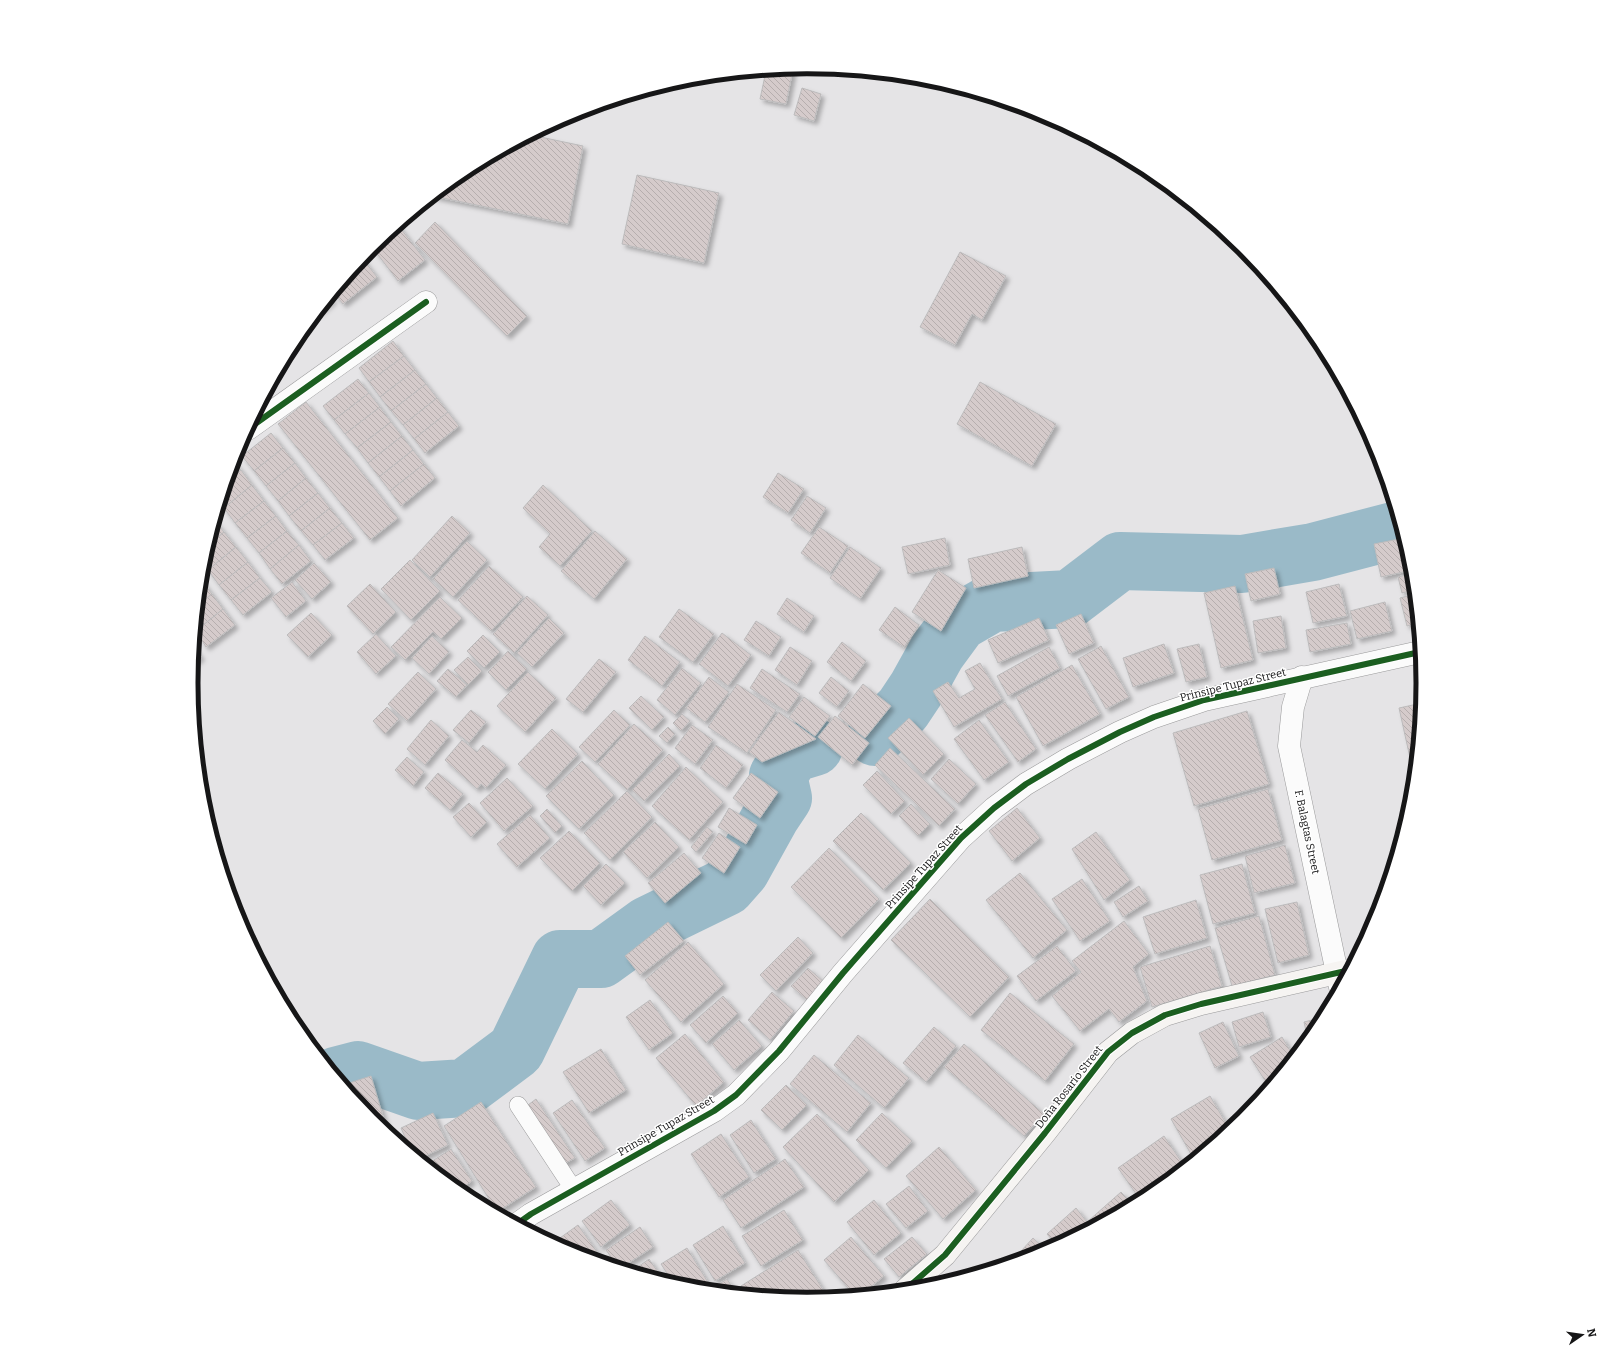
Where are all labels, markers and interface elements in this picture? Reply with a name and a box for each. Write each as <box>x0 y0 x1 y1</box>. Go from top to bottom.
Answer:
street label: Prinsipe Tupaz Street <box>1179 666 1287 704</box>
street label: F. Balagtas Street <box>1292 789 1322 875</box>
street label: Prinsipe Tupaz Street <box>883 822 965 912</box>
street label: Doña Rosario Street <box>1033 1043 1105 1131</box>
street label: Prinsipe Tupaz Street <box>616 1093 716 1159</box>
north arrow <box>1562 1315 1602 1355</box>
text: N <box>1584 1327 1599 1339</box>

